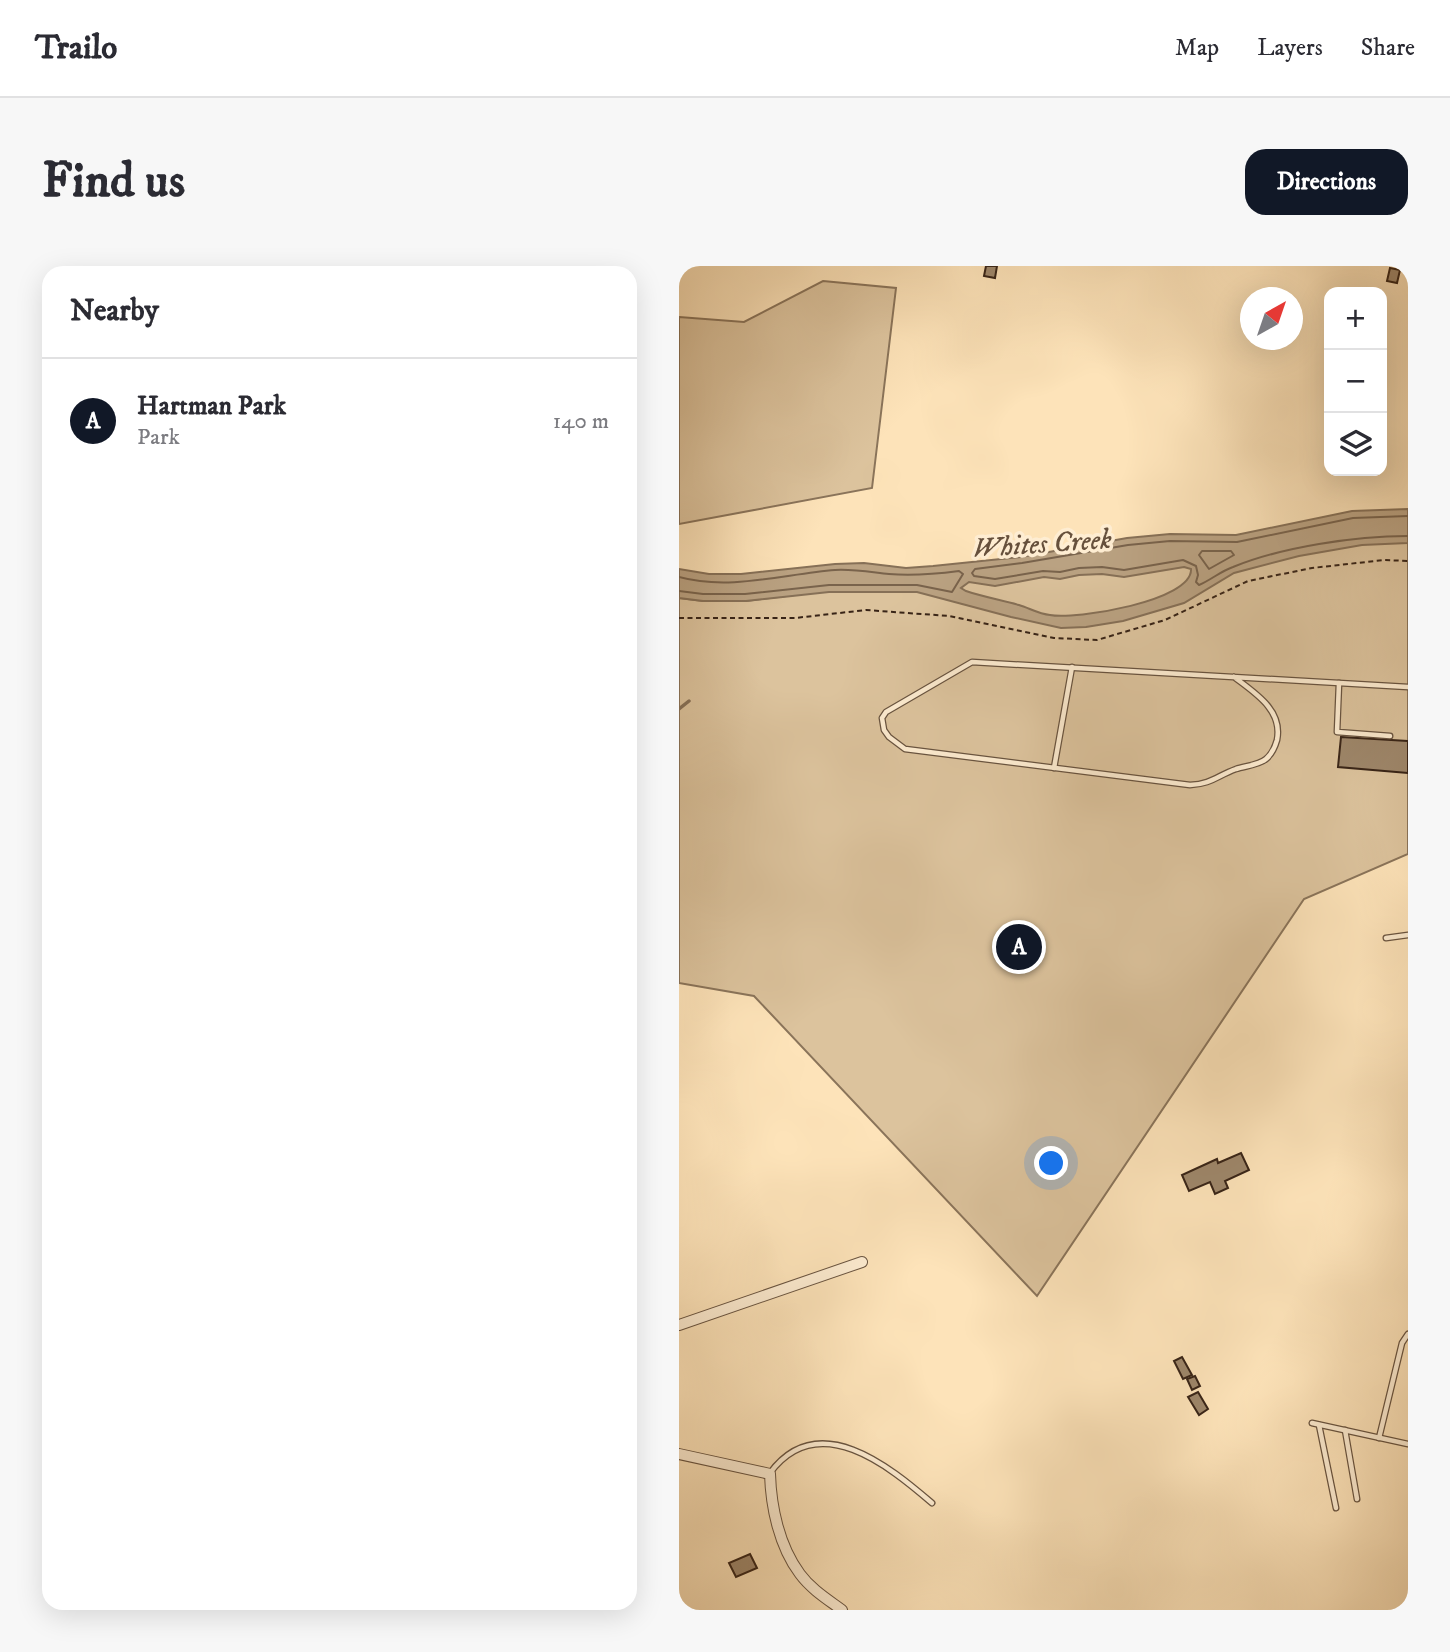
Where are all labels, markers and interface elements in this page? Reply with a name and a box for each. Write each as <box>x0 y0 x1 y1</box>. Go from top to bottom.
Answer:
text: Trailo <box>35 28 117 69</box>
text: Map <box>1175 33 1219 63</box>
text: Layers <box>1257 33 1323 63</box>
text: Share <box>1361 33 1415 63</box>
button: Directions <box>1245 149 1408 215</box>
text: Find us <box>42 151 185 213</box>
north arrow <box>1240 287 1303 350</box>
map controls <box>1324 287 1387 476</box>
button: + <box>1324 287 1387 350</box>
text: Nearby <box>70 293 159 330</box>
button: − <box>1324 350 1387 413</box>
text: Hartman Park <box>137 390 286 423</box>
text: A <box>86 407 100 436</box>
text: 140 m <box>553 407 609 436</box>
button: layers <box>1324 413 1387 476</box>
text: Park <box>137 423 180 452</box>
water label: Whites Creek <box>971 522 1113 566</box>
pin: A <box>996 921 1042 973</box>
your location <box>1034 1146 1068 1180</box>

